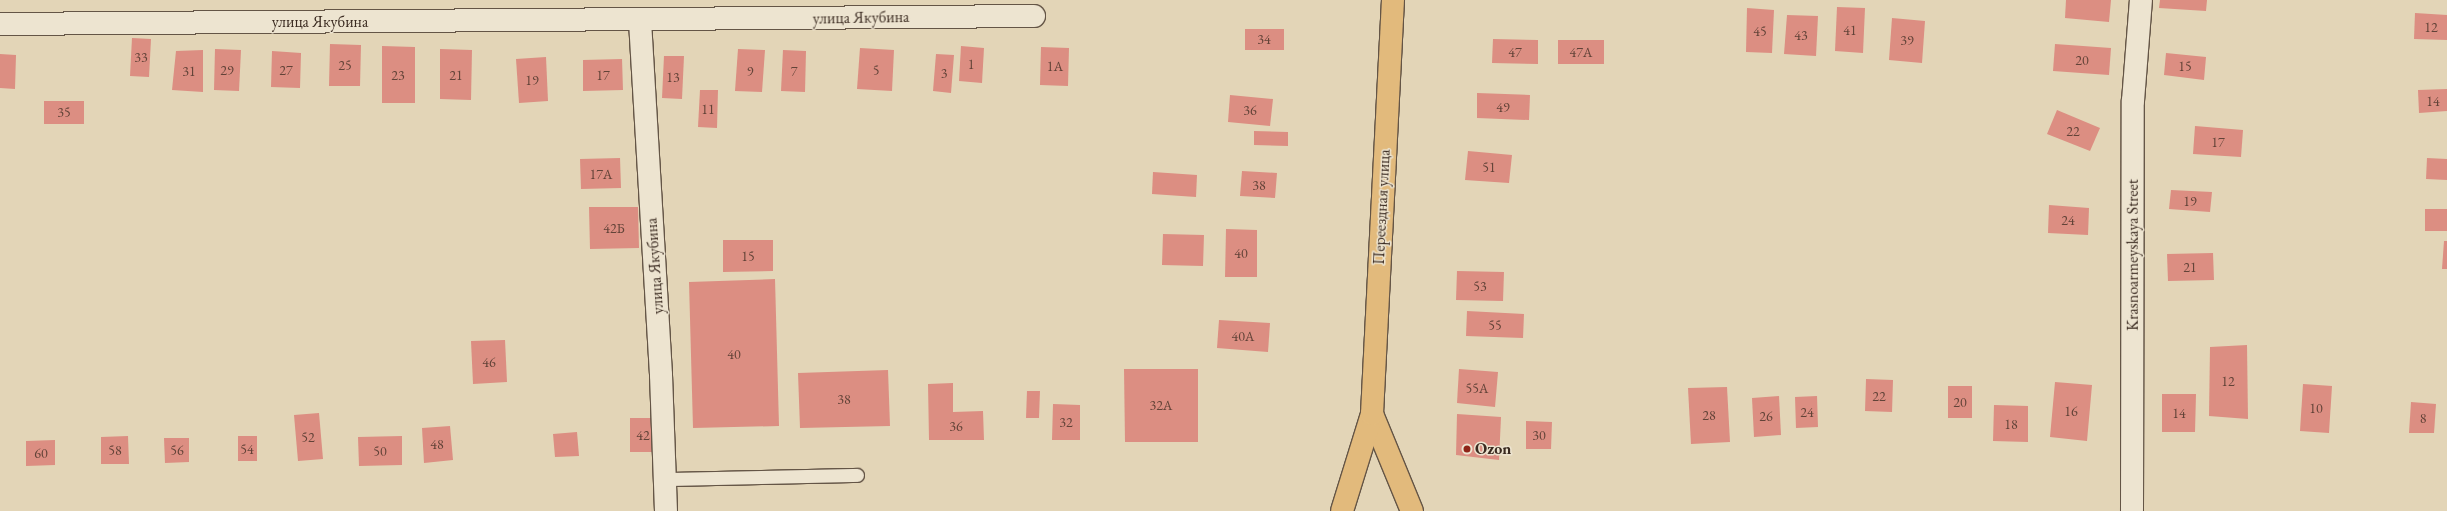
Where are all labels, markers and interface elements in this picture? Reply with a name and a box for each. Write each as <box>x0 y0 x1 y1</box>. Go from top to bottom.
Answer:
street label: улица Якубина <box>812 8 910 28</box>
street label: улица Якубина <box>272 12 368 32</box>
house number: 12 <box>2424 19 2438 35</box>
house number: 41 <box>1843 22 1857 38</box>
house number: 45 <box>1753 23 1767 39</box>
house number: 43 <box>1794 27 1808 43</box>
house number: 34 <box>1257 31 1271 47</box>
house number: 39 <box>1900 32 1914 48</box>
house number: 47 <box>1508 44 1522 60</box>
house number: 47А <box>1569 44 1593 60</box>
house number: 33 <box>134 49 148 65</box>
house number: 20 <box>2075 52 2089 68</box>
house number: 1 <box>968 56 974 72</box>
house number: 25 <box>338 57 352 73</box>
house number: 1А <box>1047 58 1063 74</box>
house number: 15 <box>2178 58 2192 74</box>
house number: 29 <box>220 62 234 78</box>
house number: 27 <box>279 62 293 78</box>
house number: 5 <box>873 62 879 78</box>
house number: 31 <box>182 63 196 79</box>
house number: 9 <box>747 63 753 79</box>
house number: 7 <box>791 63 797 79</box>
house number: 3 <box>941 65 947 81</box>
house number: 23 <box>391 67 405 83</box>
house number: 21 <box>449 67 463 83</box>
house number: 17 <box>596 67 610 83</box>
house number: 13 <box>666 69 680 85</box>
house number: 19 <box>525 72 539 88</box>
house number: 14 <box>2426 93 2440 109</box>
house number: 49 <box>1496 99 1510 115</box>
house number: 11 <box>701 101 715 117</box>
house number: 36 <box>1243 102 1257 118</box>
house number: 35 <box>57 104 71 120</box>
house number: 22 <box>2066 123 2080 139</box>
house number: 17 <box>2211 134 2225 150</box>
street label: Переездная улица <box>1369 149 1395 265</box>
house number: 51 <box>1482 159 1496 175</box>
house number: 17А <box>589 166 613 182</box>
house number: 38 <box>1252 177 1266 193</box>
street label: Krasnoarmeyskaya Street <box>2123 179 2143 331</box>
house number: 19 <box>2183 193 2197 209</box>
house number: 24 <box>2061 212 2075 228</box>
street label: улица Якубина <box>642 217 668 315</box>
house number: 42Б <box>603 220 625 236</box>
house number: 40 <box>1234 245 1248 261</box>
house number: 15 <box>741 248 755 264</box>
house number: 21 <box>2183 259 2197 275</box>
house number: 53 <box>1473 278 1487 294</box>
house number: 55 <box>1488 317 1502 333</box>
house number: 40А <box>1231 328 1255 344</box>
house number: 40 <box>727 346 741 362</box>
house number: 46 <box>482 354 496 370</box>
house number: 12 <box>2221 373 2235 389</box>
house number: 55А <box>1465 380 1489 396</box>
house number: 22 <box>1872 388 1886 404</box>
house number: 38 <box>837 391 851 407</box>
house number: 20 <box>1953 394 1967 410</box>
house number: 32А <box>1149 397 1173 413</box>
house number: 10 <box>2309 400 2323 416</box>
house number: 16 <box>2064 403 2078 419</box>
house number: 24 <box>1800 404 1814 420</box>
house number: 14 <box>2172 405 2186 421</box>
house number: 28 <box>1702 407 1716 423</box>
house number: 26 <box>1759 408 1773 424</box>
house number: 8 <box>2420 410 2426 426</box>
house number: 32 <box>1059 414 1073 430</box>
house number: 18 <box>2004 416 2018 432</box>
house number: 36 <box>949 418 963 434</box>
house number: 42 <box>636 427 650 443</box>
house number: 30 <box>1532 427 1546 443</box>
house number: 52 <box>301 429 315 445</box>
house number: 48 <box>430 436 444 452</box>
place label: Ozon <box>1475 439 1511 459</box>
house number: 54 <box>240 441 254 457</box>
house number: 58 <box>108 442 122 458</box>
house number: 56 <box>170 442 184 458</box>
house number: 50 <box>373 443 387 459</box>
marker: Ozon <box>1462 444 1472 454</box>
house number: 60 <box>34 445 48 461</box>

